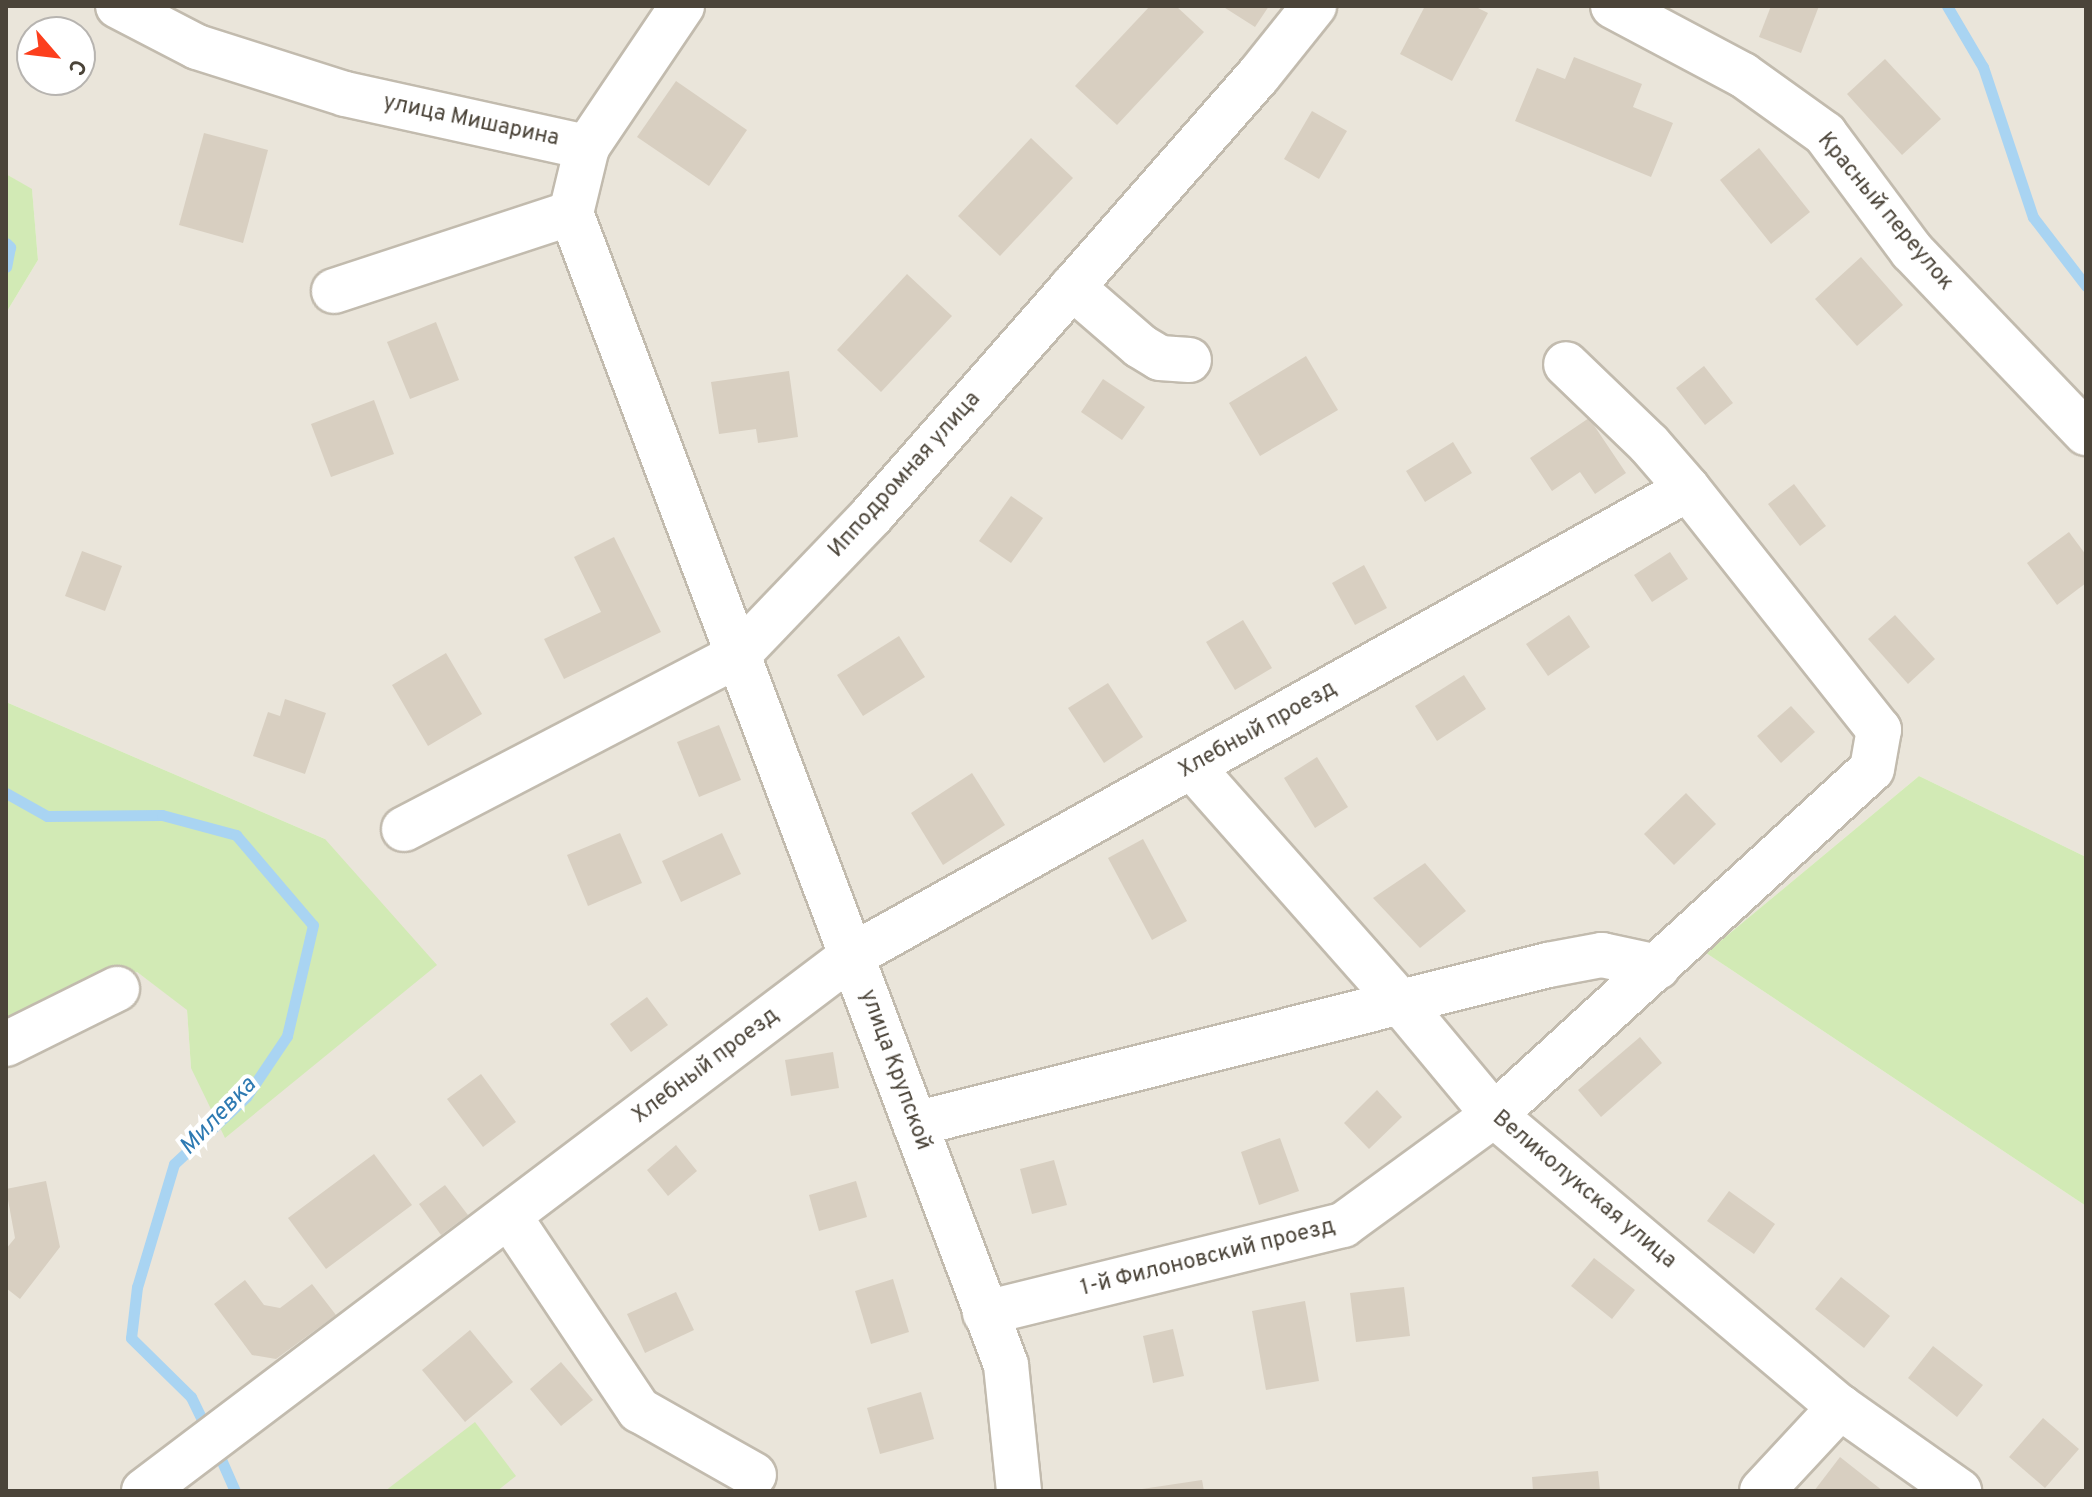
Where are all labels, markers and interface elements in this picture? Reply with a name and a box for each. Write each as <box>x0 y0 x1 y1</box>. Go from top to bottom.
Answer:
north arrow <box>16 16 96 96</box>
text: С <box>61 54 91 79</box>
street label: улица Мишарина <box>381 89 561 153</box>
street label: Красный переулок <box>1811 128 1959 296</box>
street label: Ипподромная улица <box>824 387 986 563</box>
street label: Хлебный проезд <box>1175 676 1341 784</box>
street label: улица Крупской <box>854 986 936 1154</box>
street label: Хлебный проезд <box>628 1002 784 1130</box>
water label: Милевка <box>175 1072 263 1162</box>
street label: Великолукская улица <box>1487 1105 1681 1275</box>
street label: 1-й Филоновский проезд <box>1078 1214 1338 1302</box>

